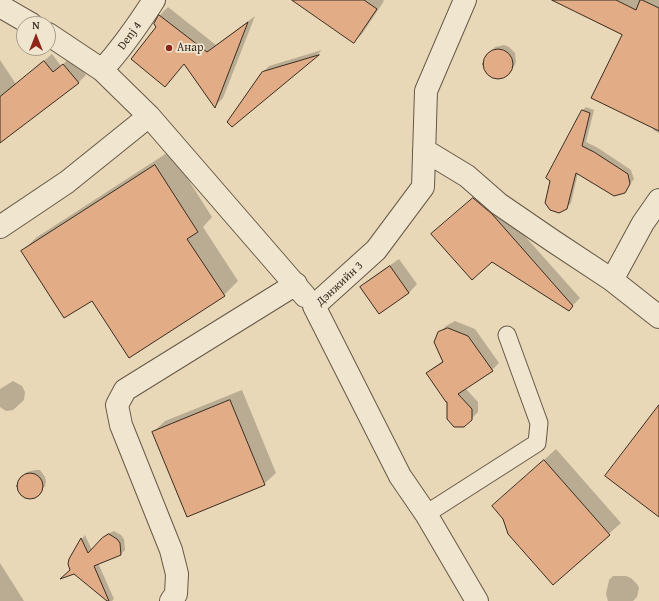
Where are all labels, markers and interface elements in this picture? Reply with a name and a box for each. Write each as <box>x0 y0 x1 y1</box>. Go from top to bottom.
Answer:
north arrow <box>16 16 56 56</box>
text: N <box>32 17 40 33</box>
street label: Denj 4 <box>115 19 145 53</box>
place label: Анар <box>177 41 203 55</box>
marker: Анар <box>164 43 174 53</box>
street label: Дэнжийн 3 <box>314 259 366 309</box>

